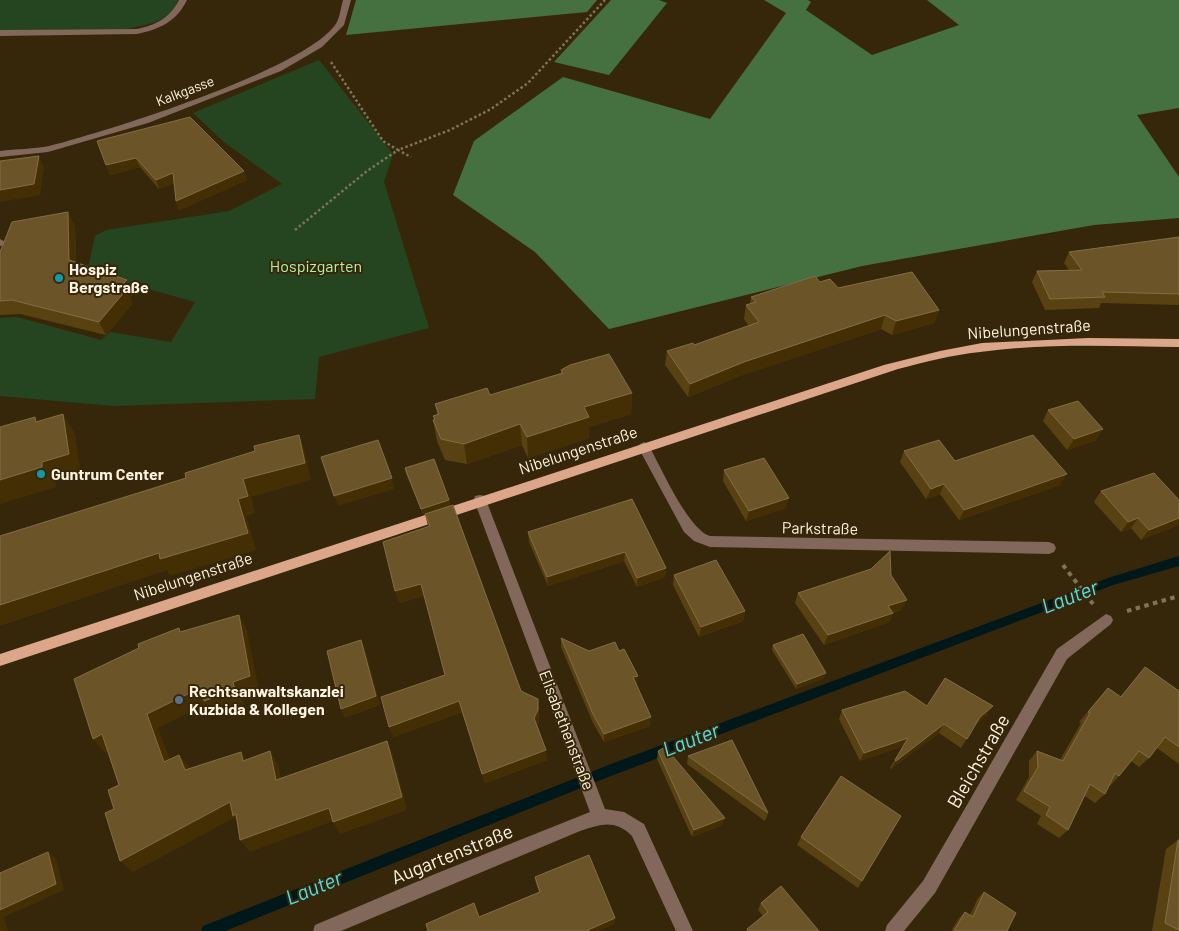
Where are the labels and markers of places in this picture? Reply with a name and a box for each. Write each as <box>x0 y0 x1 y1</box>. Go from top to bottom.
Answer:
place label: Hospiz Bergstraße <box>69 259 149 296</box>
marker: Hospiz Bergstraße <box>53 272 65 284</box>
place label: Guntrum Center <box>51 464 164 483</box>
marker: Guntrum Center <box>35 468 47 480</box>
place label: Rechtsanwaltskanzlei Kuzbida & Kollegen <box>189 681 344 718</box>
marker: Rechtsanwaltskanzlei Kuzbida & Kollegen <box>173 694 185 706</box>

